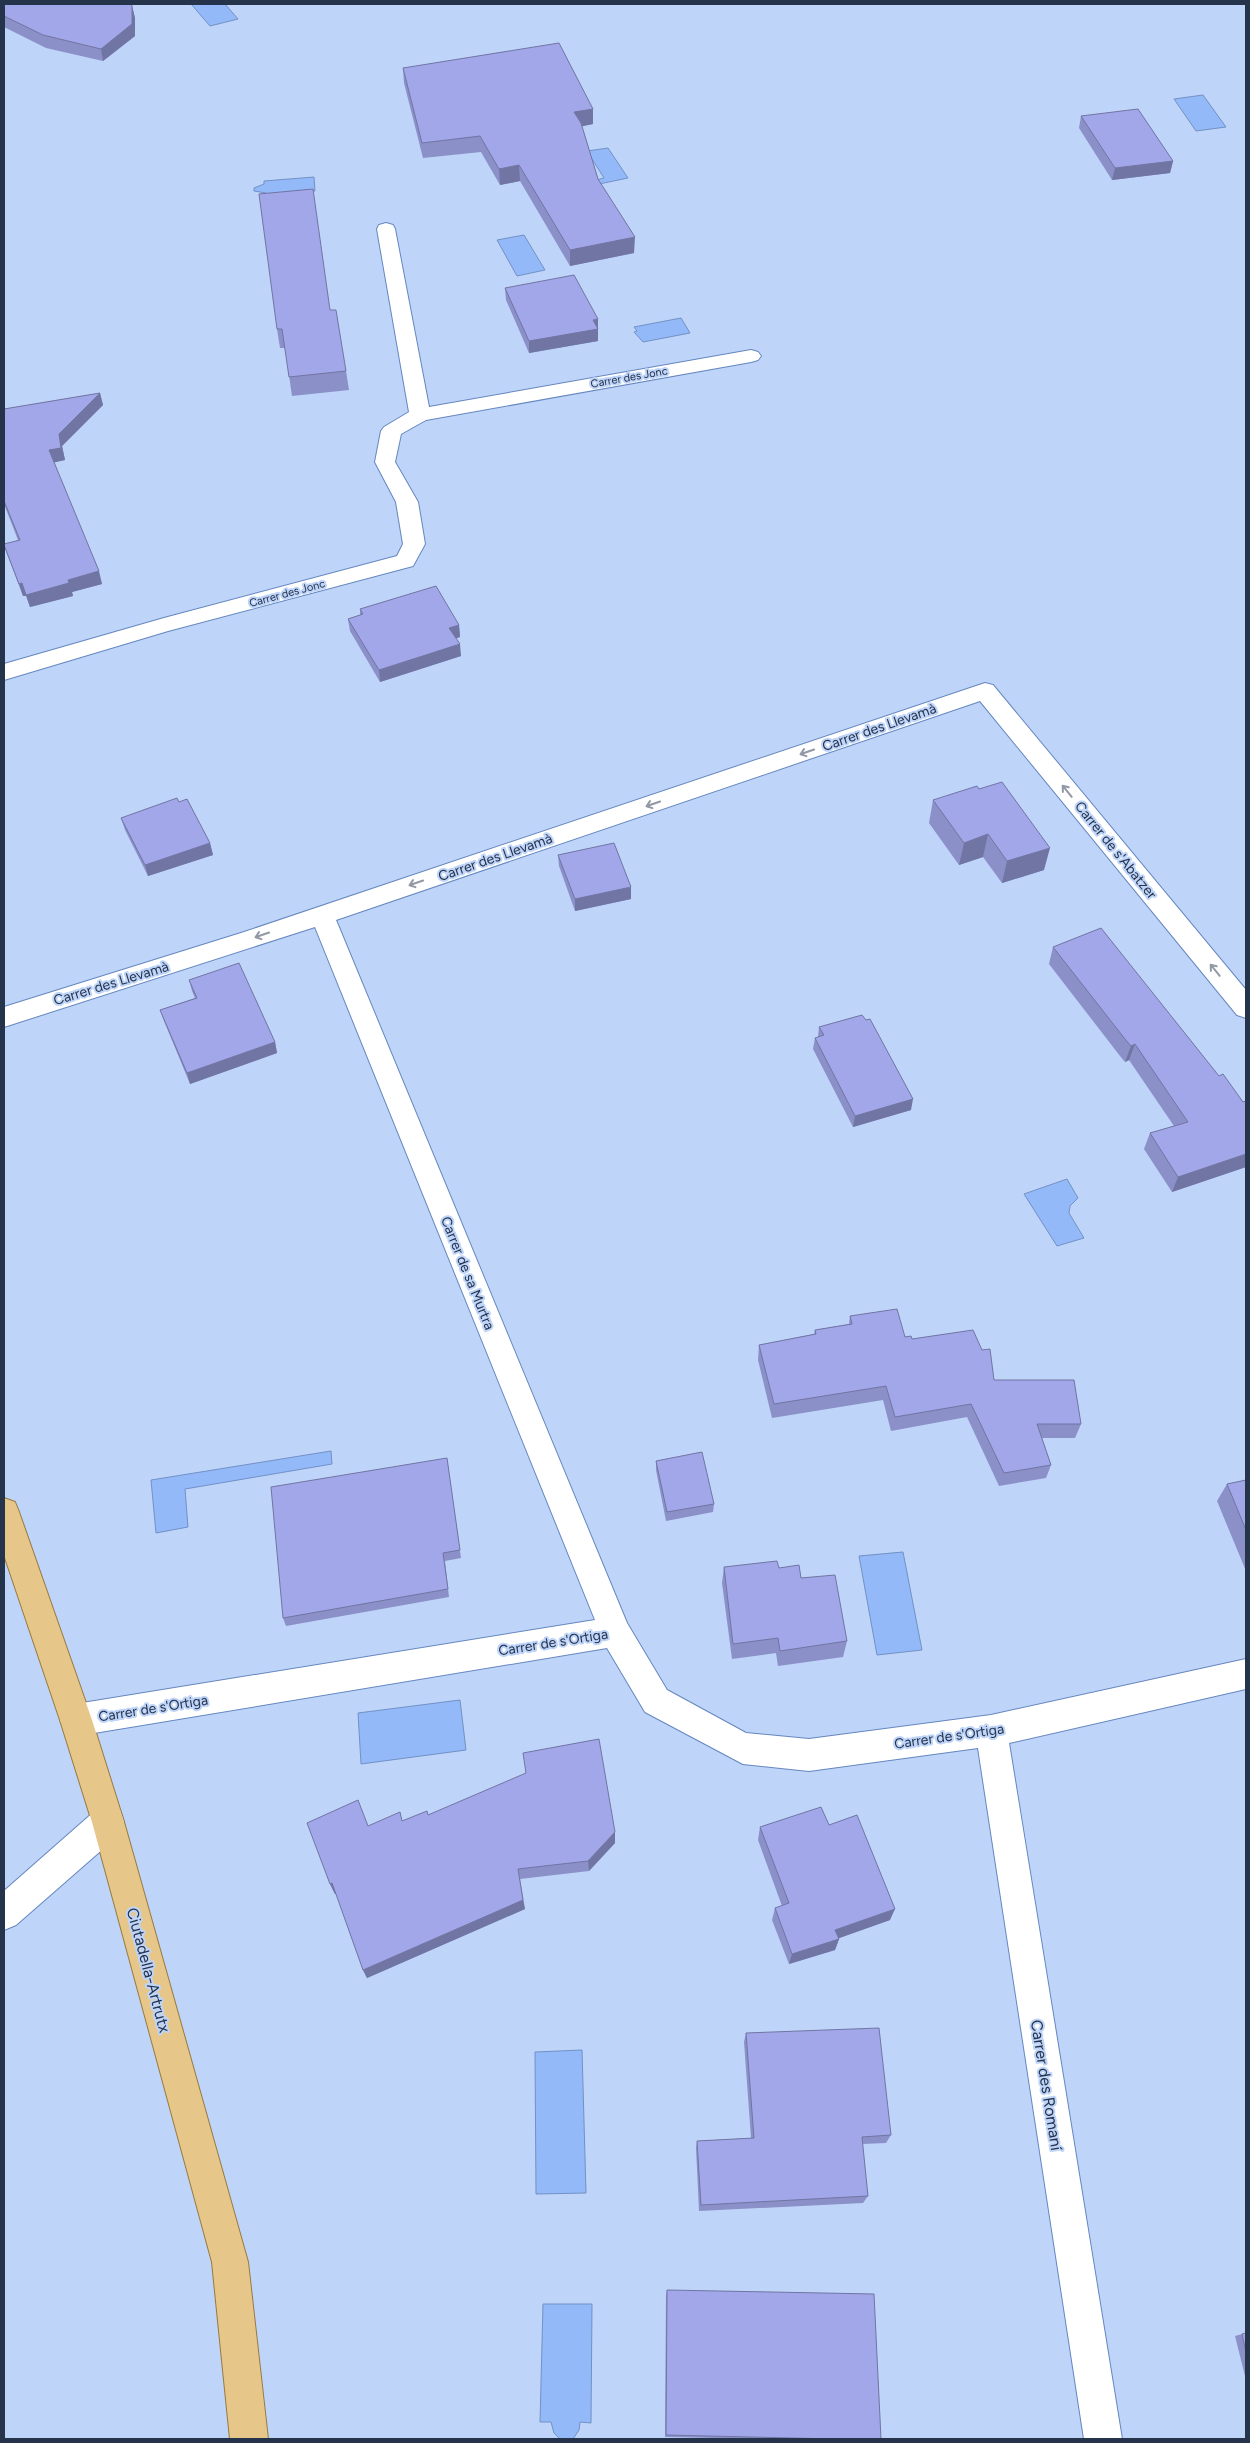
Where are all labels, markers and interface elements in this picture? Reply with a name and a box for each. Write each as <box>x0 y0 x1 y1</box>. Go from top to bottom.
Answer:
street label: Carrer des Jonc <box>590 364 669 391</box>
street label: Carrer des Jonc <box>248 577 326 610</box>
street label: Carrer des Llevamà <box>820 700 938 755</box>
one-way arrow <box>799 747 815 757</box>
one-way arrow <box>1062 784 1073 797</box>
street label: Carrer de s'Abatzer <box>1071 798 1160 903</box>
one-way arrow <box>645 799 661 809</box>
street label: Carrer des Llevamà <box>436 830 554 885</box>
one-way arrow <box>408 879 424 889</box>
one-way arrow <box>254 931 270 941</box>
street label: Carrer des Llevamà <box>52 958 171 1009</box>
one-way arrow <box>1210 964 1221 977</box>
street label: Carrer de sa Murtra <box>437 1214 498 1332</box>
street label: Carrer de s'Ortiga <box>497 1625 609 1660</box>
street label: Carrer de s'Ortiga <box>97 1691 209 1726</box>
street label: Carrer de s'Ortiga <box>893 1720 1005 1753</box>
street label: Ciutadella-Artrutx <box>123 1906 174 2035</box>
street label: Carrer des Romaní <box>1027 2018 1066 2153</box>

